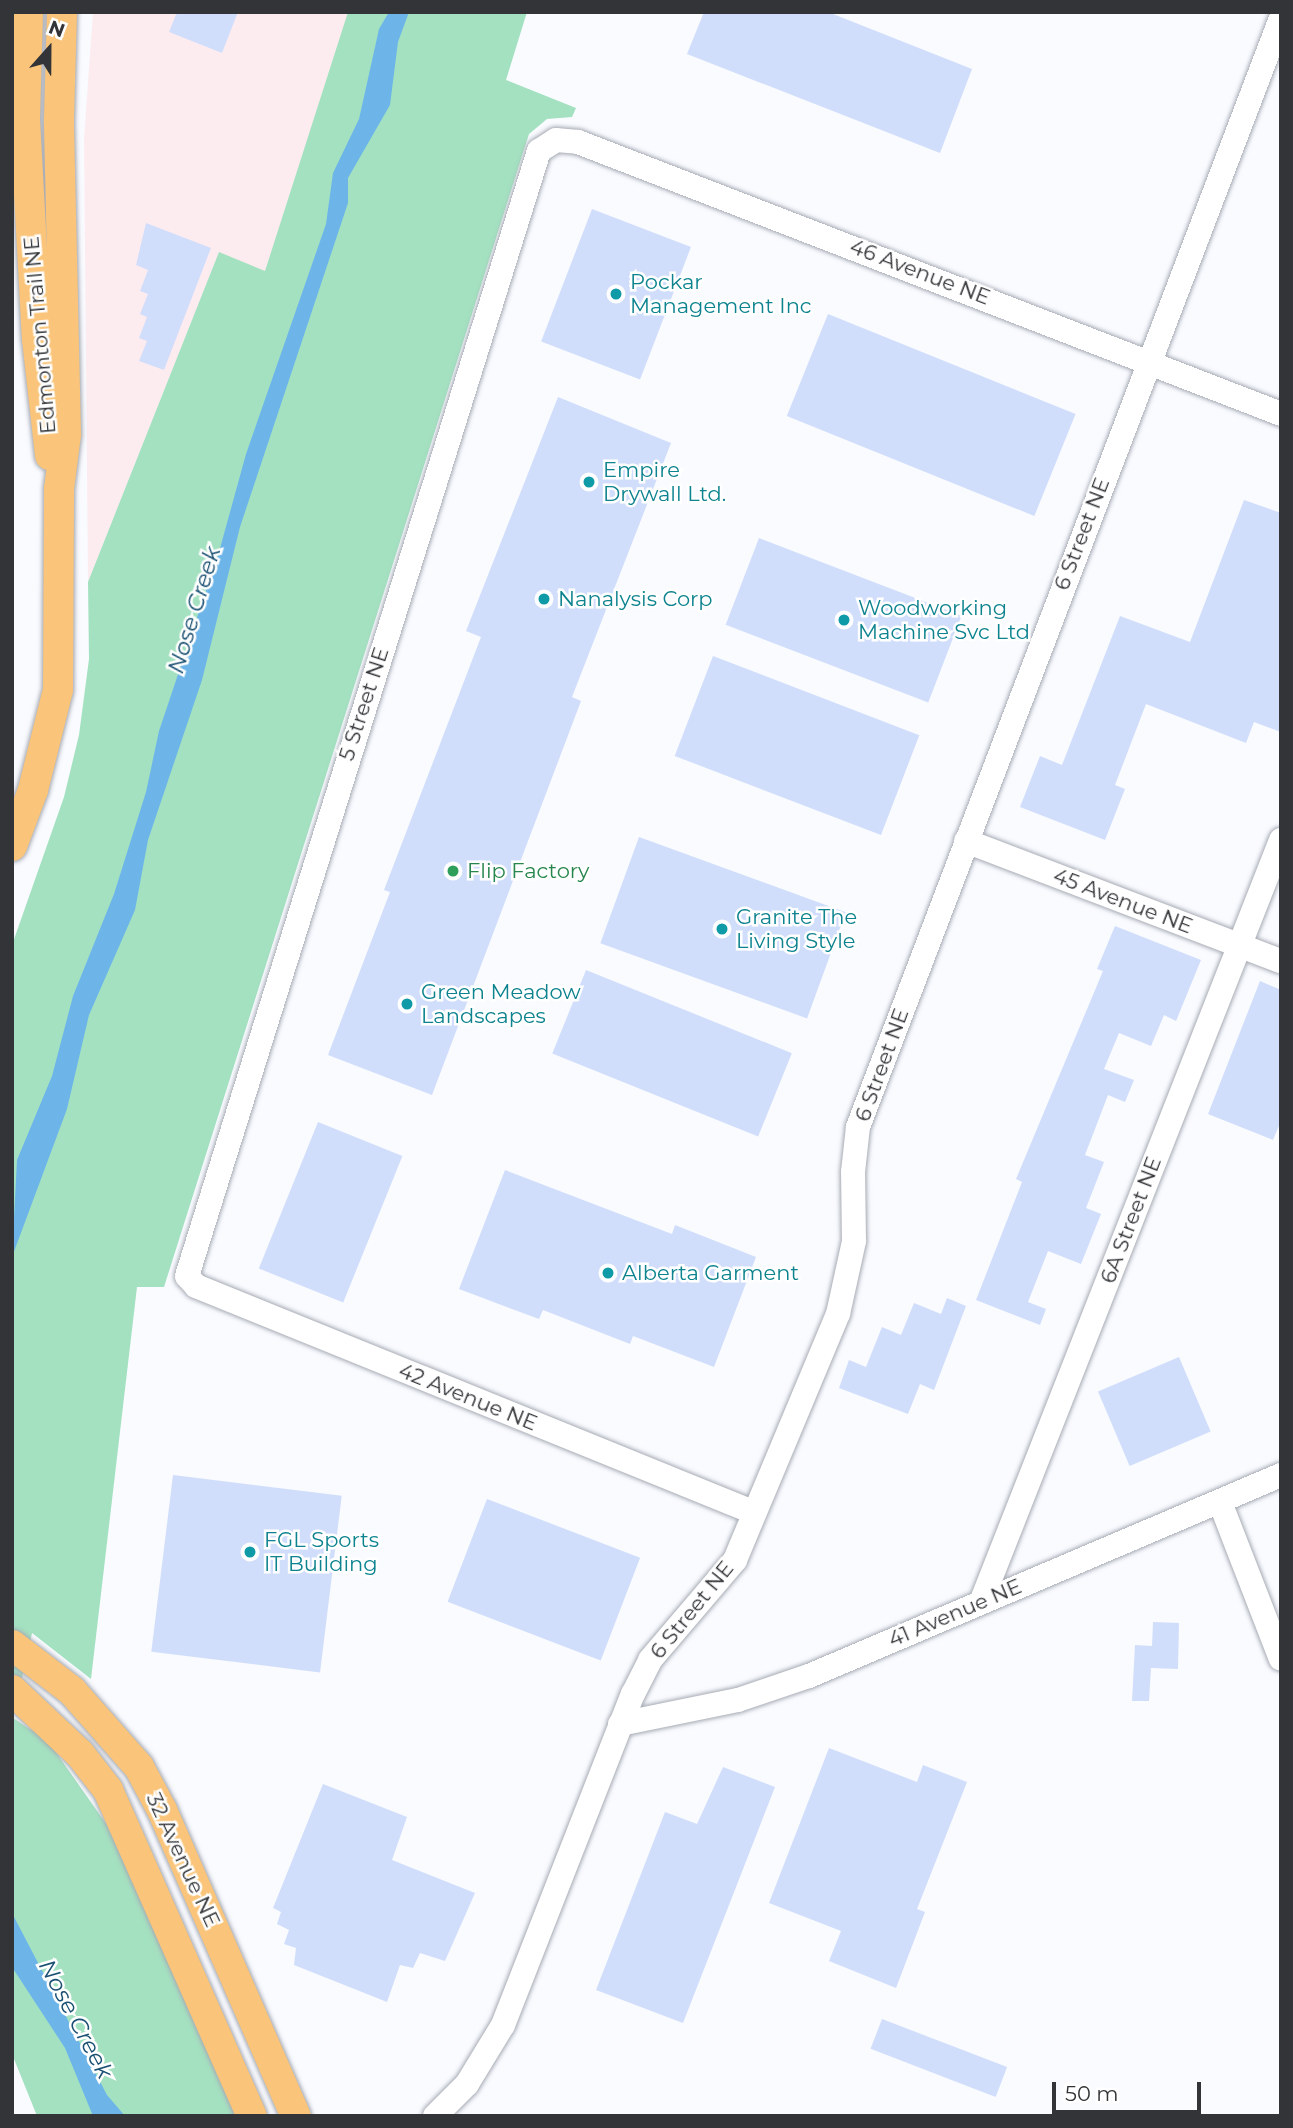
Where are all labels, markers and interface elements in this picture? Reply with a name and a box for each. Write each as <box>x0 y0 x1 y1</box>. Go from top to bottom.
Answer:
north arrow <box>14 14 84 84</box>
text: N <box>45 15 68 42</box>
street label: 46 Avenue NE <box>846 234 994 310</box>
street label: Edmonton Trail NE <box>19 235 61 435</box>
place label: Pockar Management Inc <box>630 269 812 319</box>
marker: Pockar Management Inc <box>608 286 624 302</box>
place label: Empire Drywall Ltd. <box>603 457 726 507</box>
marker: Empire Drywall Ltd. <box>581 474 597 490</box>
street label: 6 Street NE <box>1049 474 1115 594</box>
water label: Nose Creek <box>162 543 226 677</box>
place label: Nanalysis Corp <box>558 586 713 612</box>
marker: Nanalysis Corp <box>536 591 552 607</box>
place label: Woodworking Machine Svc Ltd <box>858 595 1030 645</box>
marker: Woodworking Machine Svc Ltd <box>836 612 852 628</box>
street label: 5 Street NE <box>334 644 394 764</box>
place label: Flip Factory <box>467 858 589 884</box>
marker: Flip Factory <box>445 863 461 879</box>
street label: 45 Avenue NE <box>1050 863 1196 939</box>
place label: Granite The Living Style <box>736 904 857 954</box>
marker: Granite The Living Style <box>714 921 730 937</box>
place label: Green Meadow Landscapes <box>421 979 581 1029</box>
marker: Green Meadow Landscapes <box>399 996 415 1012</box>
street label: 6 Street NE <box>850 1005 914 1125</box>
street label: 6A Street NE <box>1095 1153 1167 1287</box>
place label: Alberta Garment <box>622 1260 799 1286</box>
marker: Alberta Garment <box>600 1265 616 1281</box>
street label: 42 Avenue NE <box>395 1358 541 1436</box>
place label: FGL Sports IT Building <box>264 1527 379 1577</box>
marker: FGL Sports IT Building <box>242 1544 258 1560</box>
street label: 6 Street NE <box>645 1556 739 1664</box>
street label: 41 Avenue NE <box>885 1574 1025 1652</box>
street label: 32 Avenue NE <box>141 1789 225 1931</box>
water label: Nose Creek <box>33 1955 119 2083</box>
scale bar <box>1055 2068 1204 2112</box>
text: 50 m <box>1065 2081 1119 2106</box>

